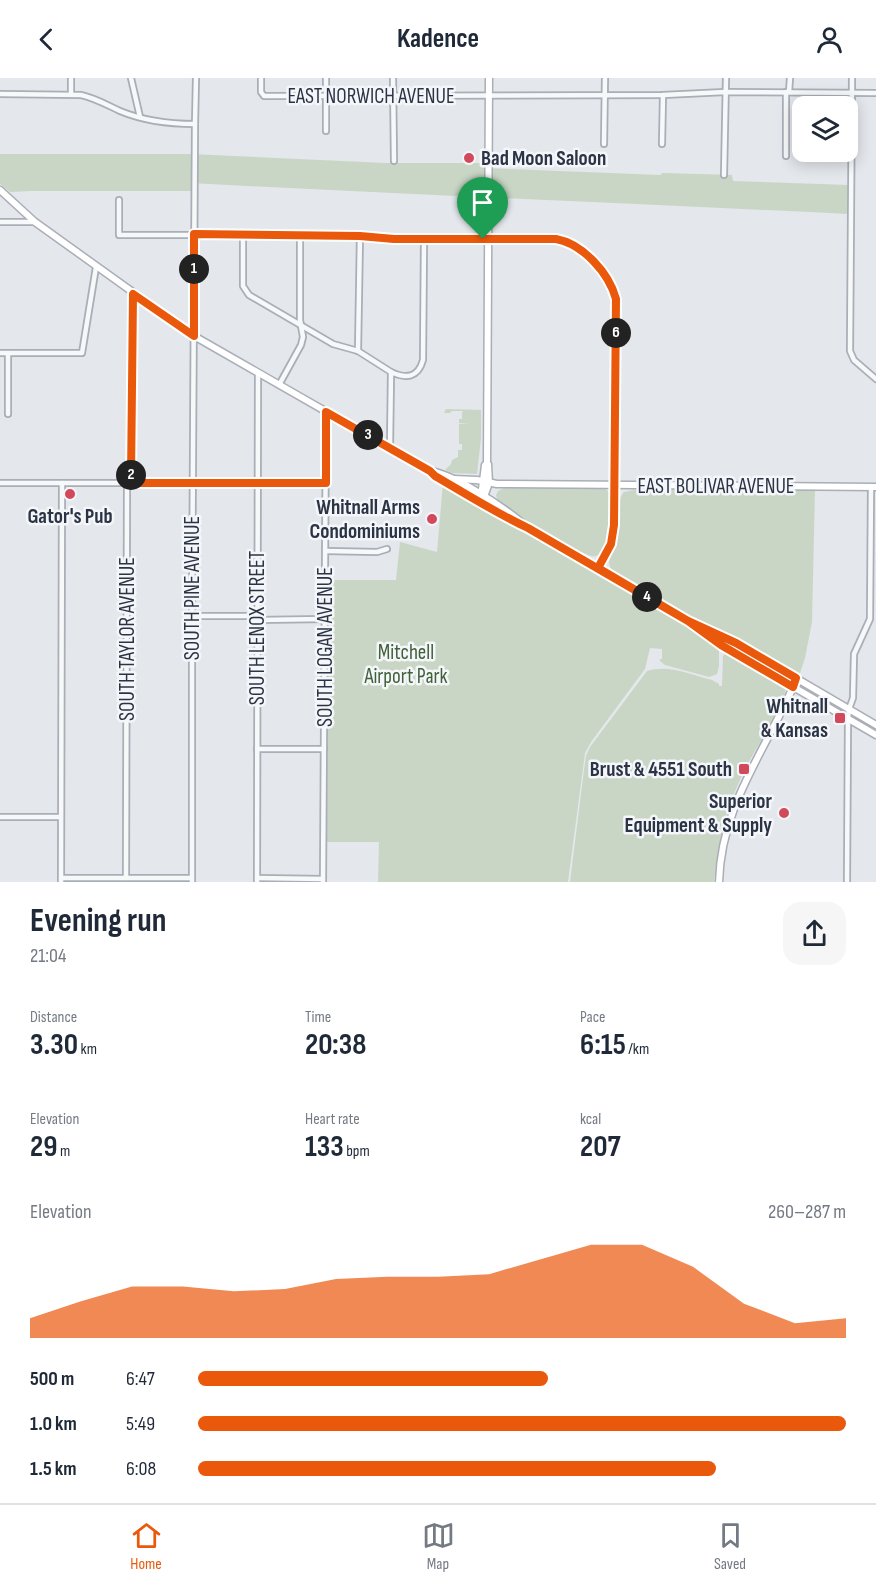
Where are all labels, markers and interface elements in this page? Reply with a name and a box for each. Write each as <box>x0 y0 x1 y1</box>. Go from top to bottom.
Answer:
icon: back <box>30 23 63 56</box>
text: Kadence <box>397 23 479 55</box>
icon: person <box>813 23 846 56</box>
street label: EAST NORWICH AVENUE <box>287 84 455 109</box>
map controls <box>792 96 858 162</box>
button: layers <box>792 96 858 162</box>
place label: Bad Moon Saloon <box>481 146 606 171</box>
marker: Bad Moon Saloon <box>462 151 476 165</box>
pin <box>457 177 508 239</box>
icon: arrive <box>466 186 499 219</box>
pin: 1 <box>179 254 209 284</box>
text: 1 <box>191 259 197 278</box>
pin: 6 <box>601 318 631 348</box>
text: 6 <box>612 323 620 342</box>
pin: 3 <box>353 420 383 450</box>
text: 3 <box>364 425 372 444</box>
pin: 2 <box>116 460 146 490</box>
text: 2 <box>127 465 135 484</box>
street label: EAST BOLIVAR AVENUE <box>637 474 795 499</box>
marker: Gator's Pub <box>63 487 77 501</box>
place label: Whitnall Arms Condominiums <box>310 495 420 544</box>
place label: Gator's Pub <box>27 504 113 529</box>
marker: Whitnall Arms Condominiums <box>425 512 439 526</box>
street label: SOUTH PINE AVENUE <box>180 516 205 660</box>
street label: SOUTH LENOX STREET <box>245 550 270 705</box>
street label: SOUTH TAYLOR AVENUE <box>115 557 140 721</box>
street label: SOUTH LOGAN AVENUE <box>313 567 338 727</box>
pin: 4 <box>632 582 662 612</box>
text: 4 <box>643 587 651 606</box>
park label: Mitchell Airport Park <box>363 640 448 689</box>
place label: Whitnall & Kansas <box>761 694 828 743</box>
marker: Whitnall & Kansas <box>833 711 847 725</box>
place label: Brust & 4551 South <box>590 757 732 782</box>
marker: Brust & 4551 South <box>737 762 751 776</box>
place label: Superior Equipment & Supply <box>625 789 772 838</box>
marker: Superior Equipment & Supply <box>777 806 791 820</box>
text: Evening run <box>30 901 166 941</box>
button: share <box>783 902 846 965</box>
text: 21:04 <box>30 944 66 968</box>
text: Distance <box>30 1008 77 1027</box>
text: Time <box>305 1008 331 1027</box>
text: Pace <box>580 1008 605 1027</box>
text: 3.30 <box>30 1027 78 1063</box>
text: 20:38 <box>305 1027 366 1063</box>
text: 6:15 <box>580 1027 626 1063</box>
text: km <box>78 1040 97 1059</box>
text: /km <box>626 1040 649 1059</box>
text: Elevation <box>30 1110 79 1129</box>
text: Heart rate <box>305 1110 360 1129</box>
text: kcal <box>580 1110 601 1129</box>
text: 29 <box>30 1129 57 1165</box>
text: 133 <box>305 1129 344 1165</box>
text: 207 <box>580 1129 620 1165</box>
text: m <box>57 1142 70 1161</box>
text: bpm <box>344 1142 370 1161</box>
text: Elevation <box>30 1200 92 1224</box>
text: 260–287 m <box>768 1200 846 1224</box>
text: 500 m <box>30 1367 74 1391</box>
text: 6:47 <box>126 1367 155 1391</box>
text: 1.0 km <box>30 1412 77 1436</box>
text: 5:49 <box>126 1412 155 1436</box>
text: 1.5 km <box>30 1457 76 1481</box>
text: 6:08 <box>126 1457 156 1481</box>
tab: Home <box>130 1519 163 1574</box>
tab: Map <box>422 1519 455 1574</box>
tab: Saved <box>714 1519 747 1574</box>

